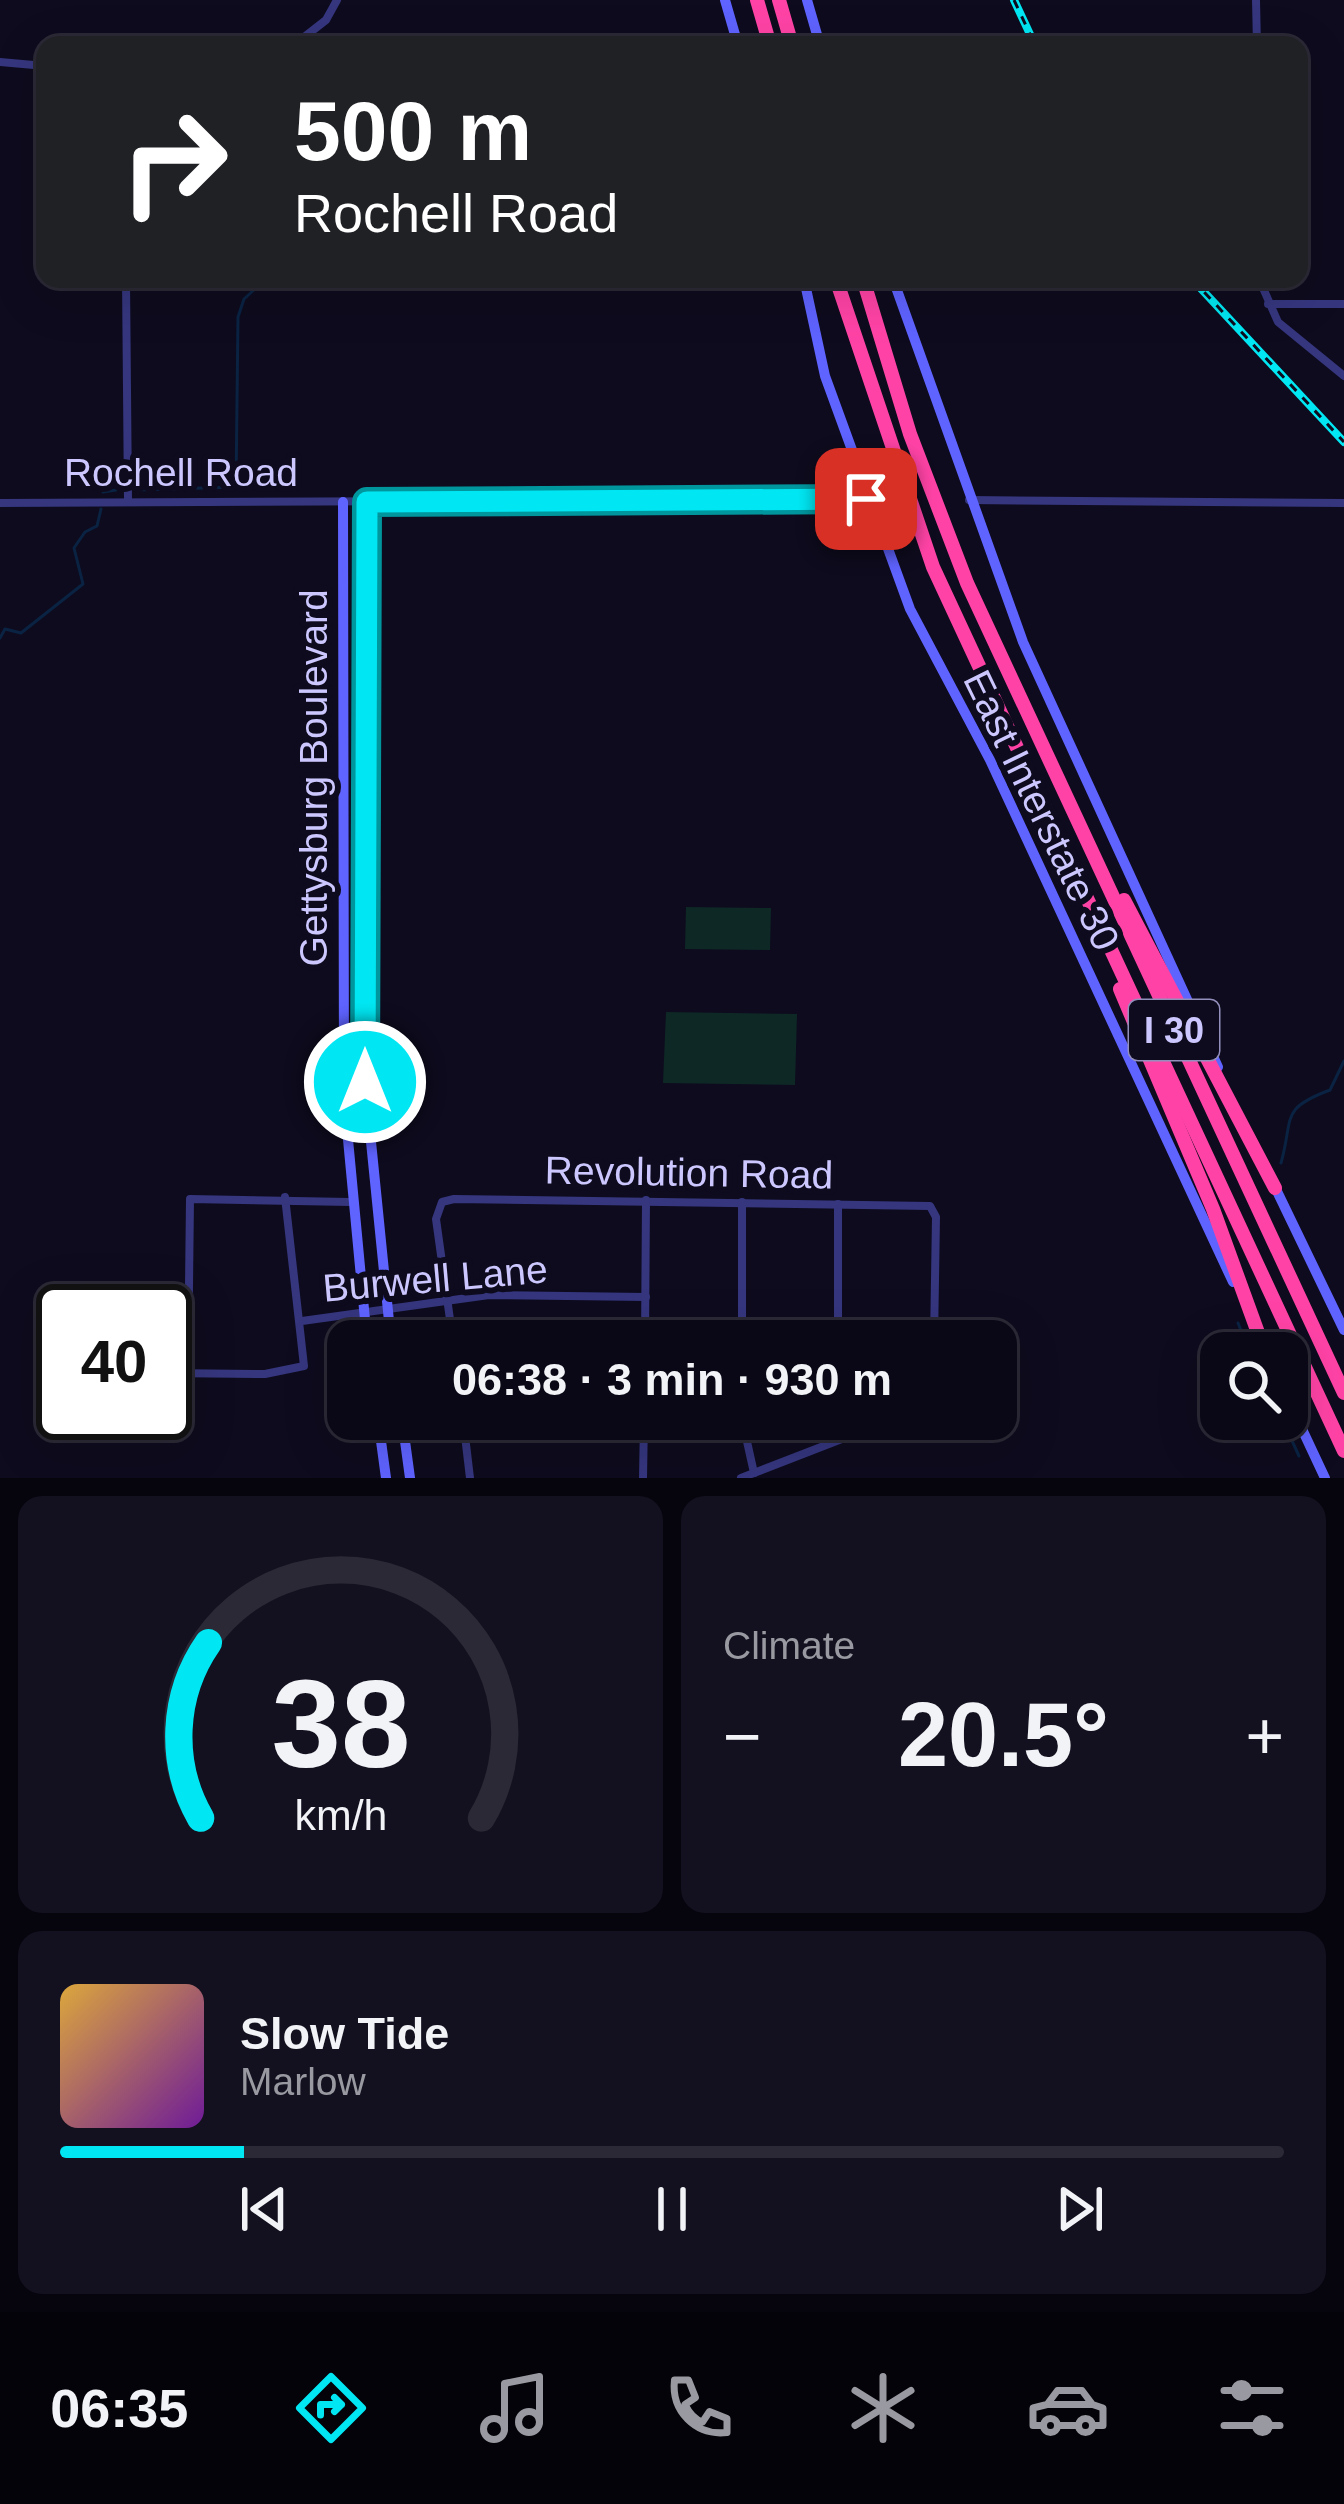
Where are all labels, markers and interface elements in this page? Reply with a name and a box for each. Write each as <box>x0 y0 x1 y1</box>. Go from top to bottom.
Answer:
icon: right <box>96 84 252 240</box>
text: 500 m <box>294 84 532 178</box>
text: Rochell Road <box>294 183 618 243</box>
pin <box>815 448 917 550</box>
street label: Rochell Road <box>64 451 298 494</box>
icon: arrive <box>833 466 899 532</box>
street label: Gettysburg Boulevard <box>292 589 335 967</box>
street label: East Interstate 30 <box>955 663 1128 957</box>
road number: I 30 <box>1129 1000 1219 1060</box>
position arrow <box>302 1019 428 1145</box>
street label: Revolution Road <box>544 1148 834 1197</box>
street label: Burwell Lane <box>321 1247 549 1310</box>
speed limit sign: 40 <box>36 1284 192 1440</box>
map controls <box>1200 1332 1308 1440</box>
button: search <box>1200 1332 1308 1440</box>
text: 06:38 · 3 min · 930 m <box>452 1354 892 1405</box>
text: Climate <box>723 1624 855 1667</box>
text: 38 <box>271 1654 410 1793</box>
text: 20.5° <box>898 1685 1109 1785</box>
text: − <box>723 1699 762 1773</box>
text: + <box>1245 1699 1284 1773</box>
text: km/h <box>294 1790 387 1838</box>
text: Slow Tide <box>240 2008 449 2059</box>
text: Marlow <box>240 2060 366 2103</box>
icon: previous <box>231 2176 297 2242</box>
icon: pause <box>639 2176 705 2242</box>
icon: next <box>1047 2176 1113 2242</box>
icon: directions <box>289 2366 373 2450</box>
icon: music <box>473 2366 557 2450</box>
icon: phone <box>657 2366 741 2450</box>
icon: climate <box>841 2366 925 2450</box>
icon: car <box>1026 2366 1110 2450</box>
icon: filters <box>1210 2366 1294 2450</box>
text: 06:35 <box>50 2378 188 2438</box>

